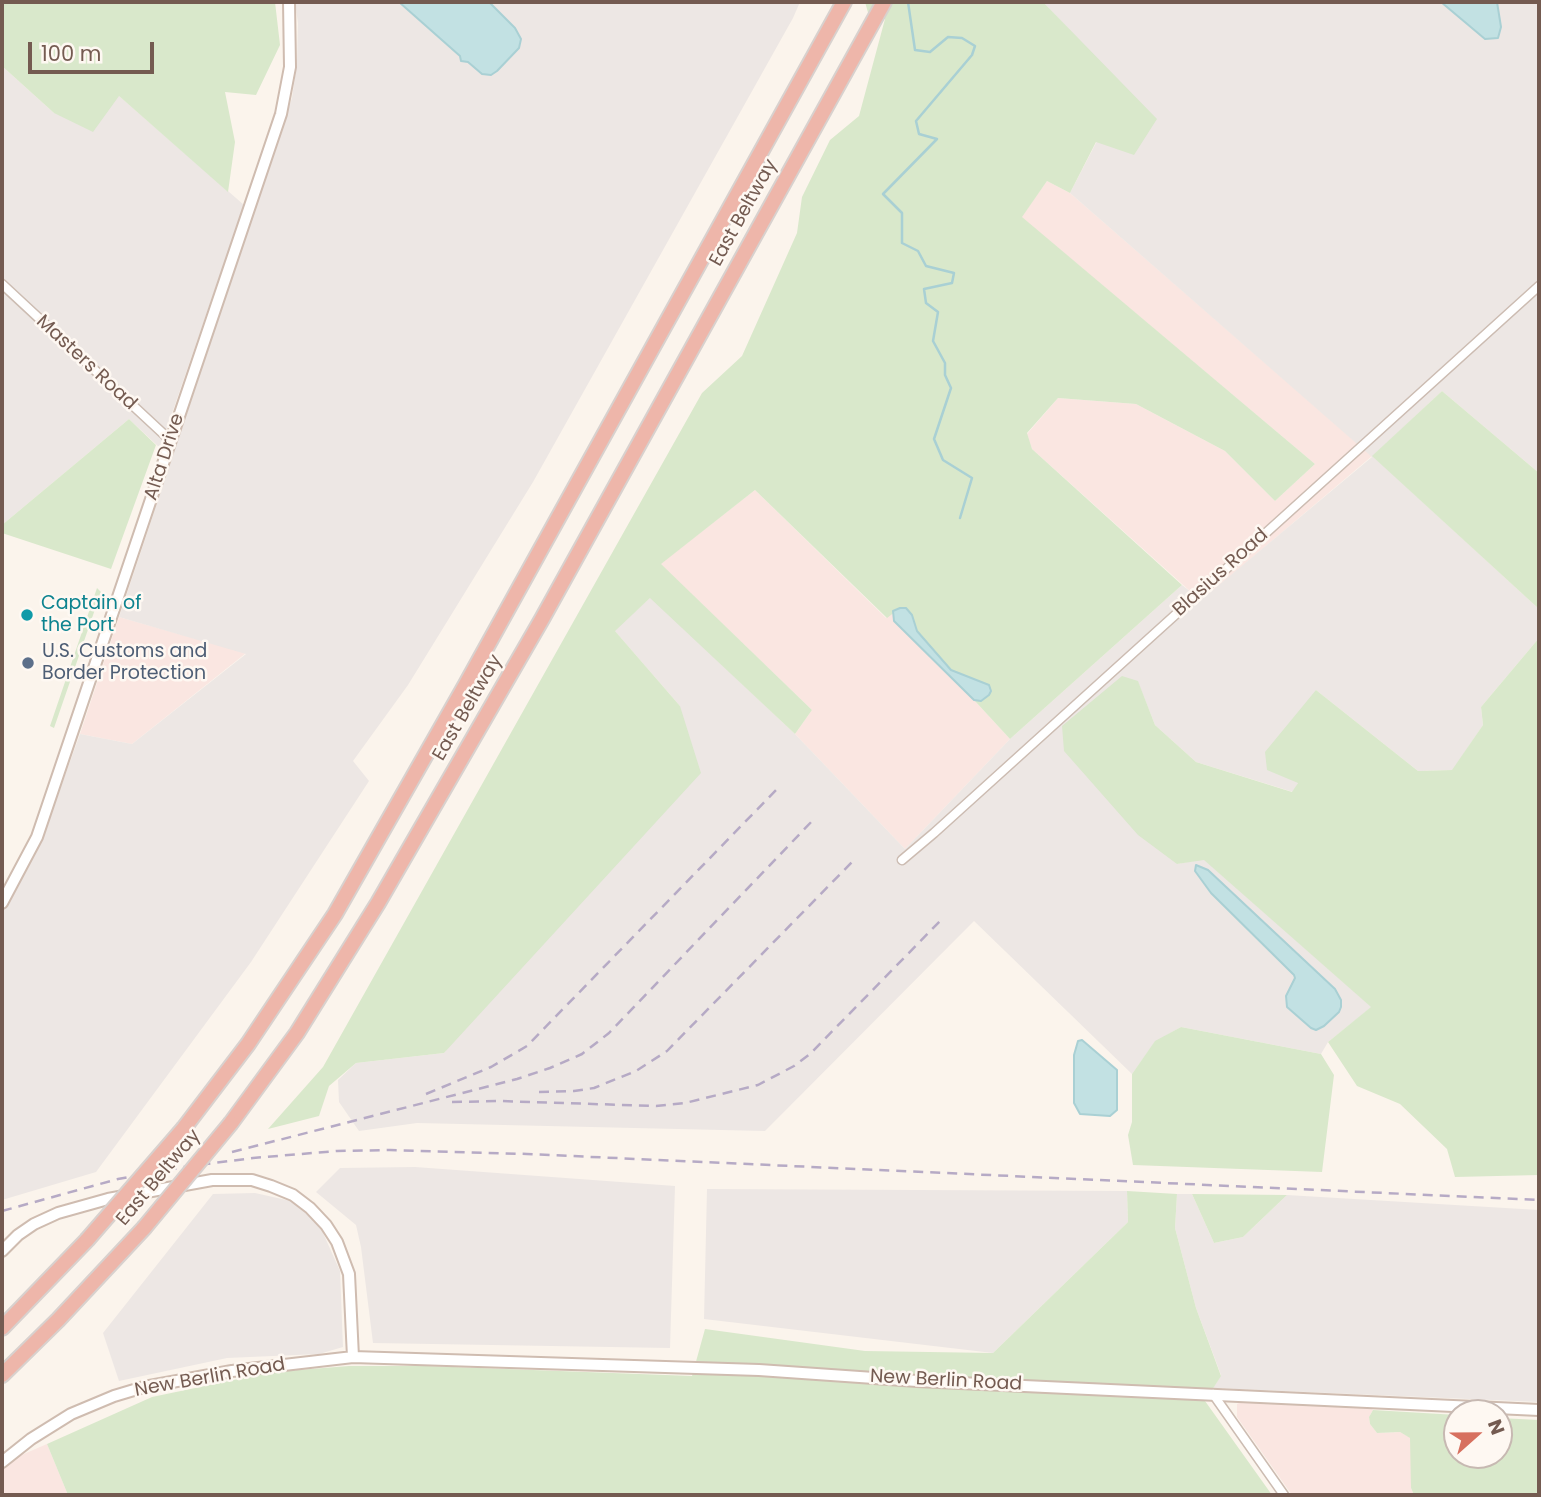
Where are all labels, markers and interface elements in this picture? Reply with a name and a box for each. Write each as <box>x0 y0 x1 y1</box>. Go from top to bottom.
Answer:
scale bar <box>32 28 158 72</box>
text: 100 m <box>41 39 101 68</box>
street label: East Beltway <box>705 156 783 270</box>
street label: Masters Road <box>31 311 141 415</box>
street label: Alta Drive <box>140 411 190 503</box>
street label: Blasius Road <box>1169 524 1273 622</box>
place label: Captain of the Port <box>41 593 141 637</box>
marker: Captain of the Port <box>19 607 35 623</box>
place label: U.S. Customs and Border Protection <box>42 641 207 685</box>
street label: East Beltway <box>428 651 508 765</box>
marker: U.S. Customs and Border Protection <box>20 655 36 671</box>
street label: East Beltway <box>112 1125 206 1231</box>
street label: New Berlin Road <box>133 1354 287 1402</box>
street label: New Berlin Road <box>869 1366 1023 1396</box>
north arrow <box>1443 1399 1513 1469</box>
text: N <box>1481 1415 1511 1439</box>

